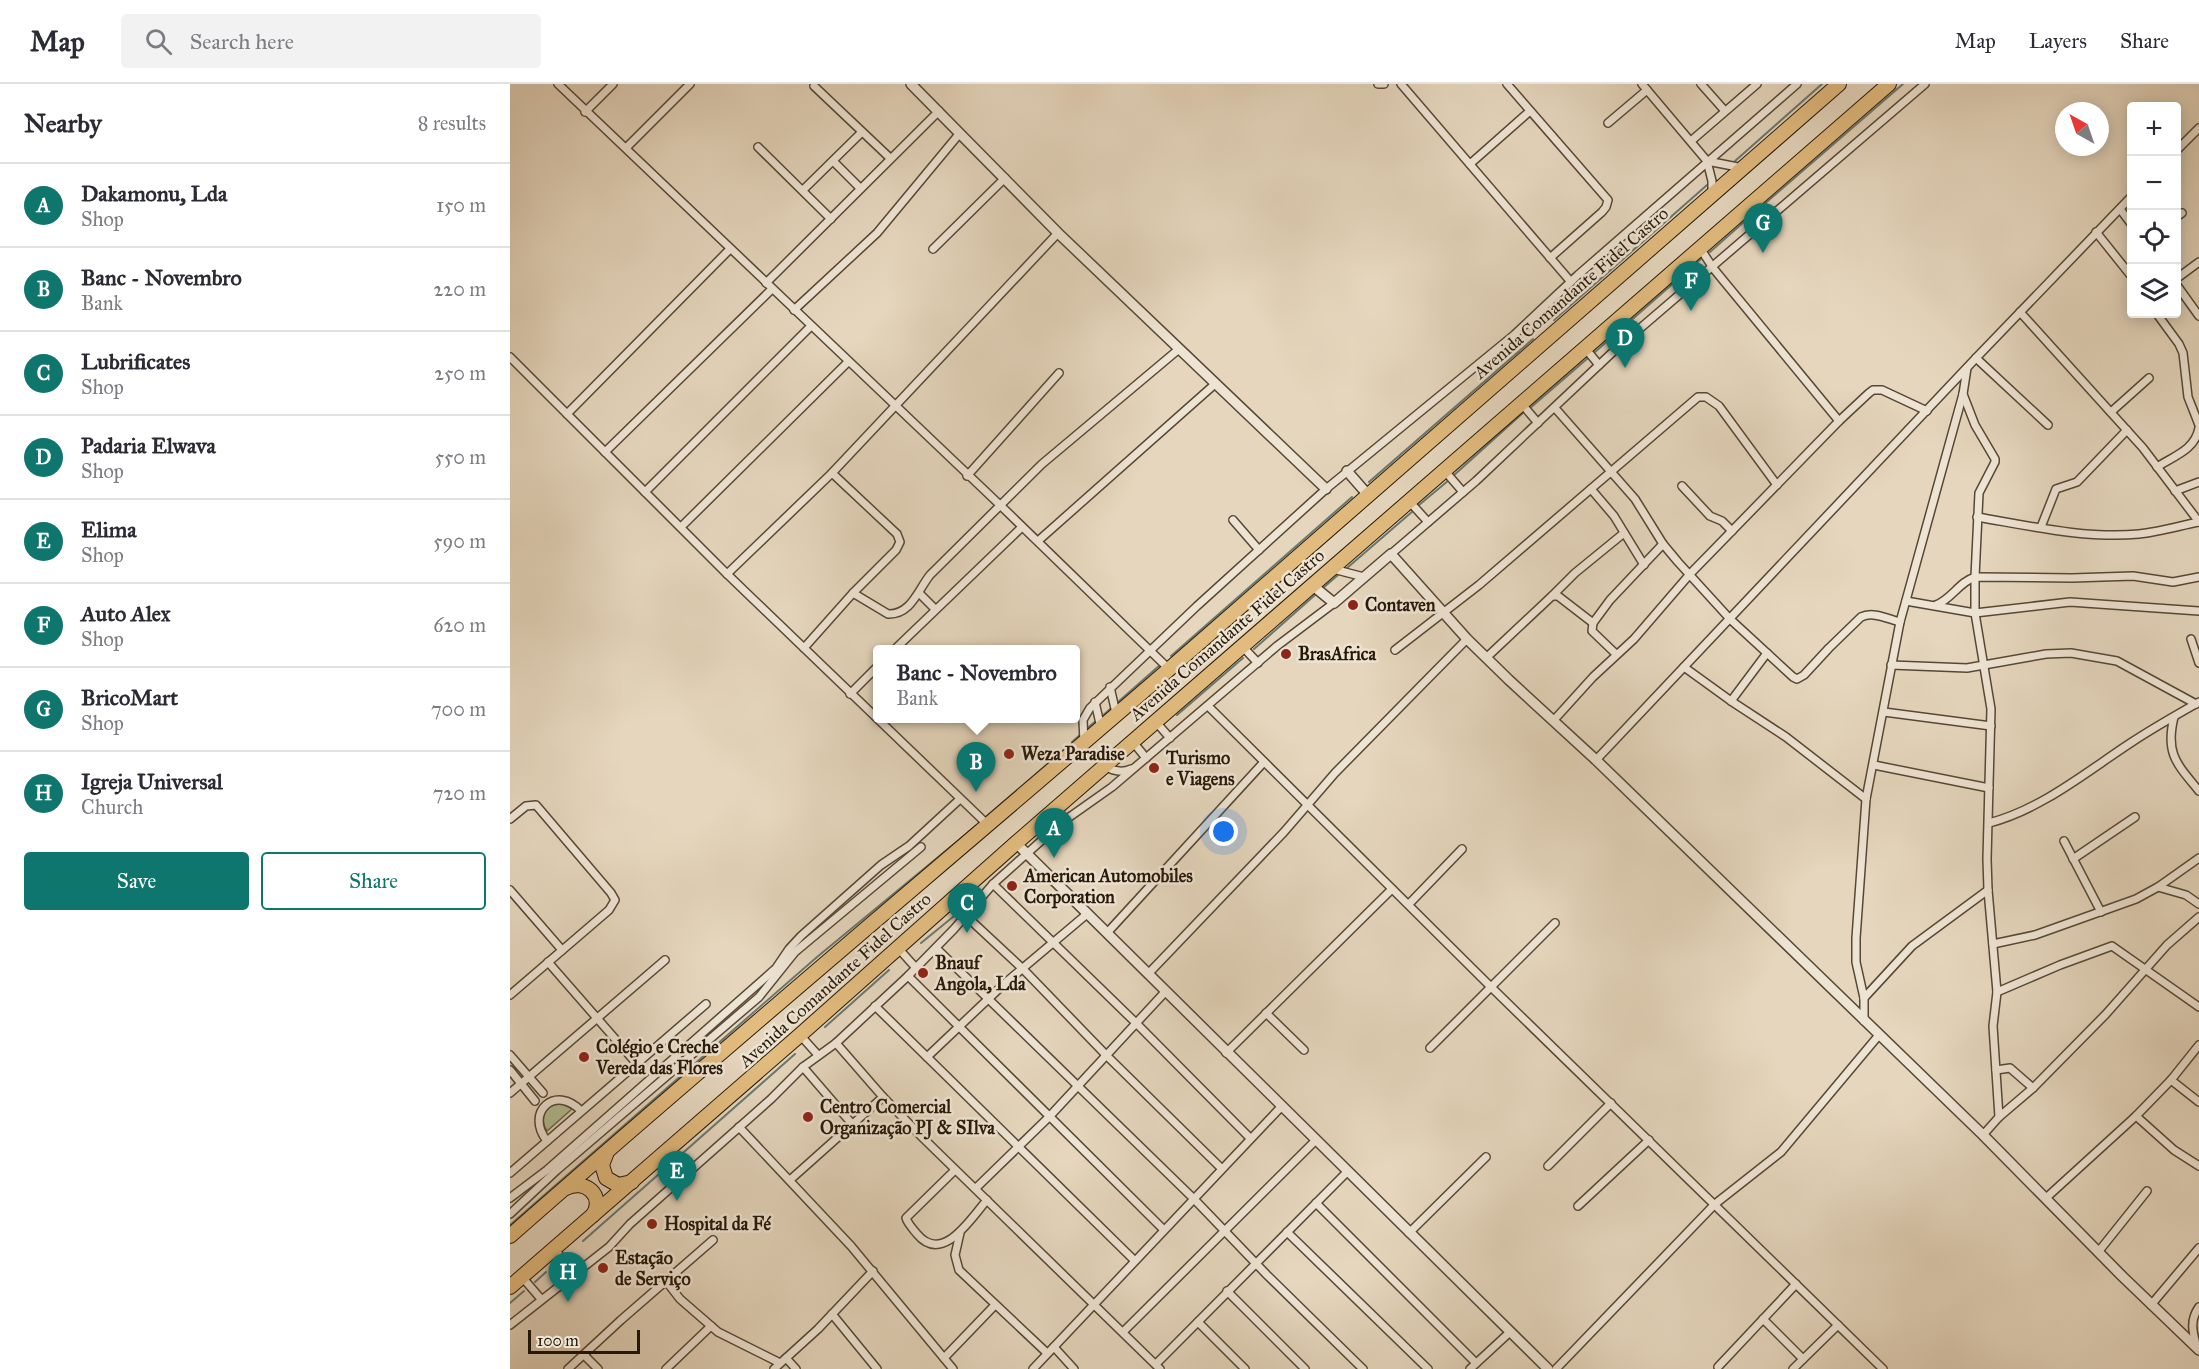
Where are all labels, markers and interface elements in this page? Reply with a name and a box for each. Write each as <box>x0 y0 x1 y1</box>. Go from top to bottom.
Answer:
search box <box>121 14 541 68</box>
text: Map <box>30 24 85 59</box>
icon: search <box>142 25 175 58</box>
text: Search here <box>190 28 294 55</box>
text: Map <box>1955 28 1996 54</box>
text: Layers <box>2029 28 2087 54</box>
text: Share <box>2120 28 2169 54</box>
north arrow <box>2055 102 2109 156</box>
map controls <box>2127 102 2181 318</box>
button: + <box>2127 102 2181 156</box>
text: Nearby <box>24 107 102 139</box>
text: 8 results <box>418 111 486 135</box>
button: − <box>2127 156 2181 210</box>
text: Dakamonu, Lda <box>81 180 227 207</box>
text: A <box>37 193 50 217</box>
text: 150 m <box>436 193 486 217</box>
street label: Avenida Comandante Fidel Castro <box>1468 202 1673 384</box>
pin: G <box>1744 204 1782 253</box>
text: Shop <box>81 207 124 231</box>
button: locate <box>2127 210 2181 264</box>
pin: F <box>1672 262 1710 311</box>
text: Banc - Novembro <box>81 264 242 291</box>
button: layers <box>2127 264 2181 318</box>
text: B <box>37 277 50 301</box>
text: 220 m <box>434 277 486 301</box>
text: Bank <box>81 291 123 315</box>
pin: D <box>1606 318 1644 368</box>
text: Lubrificates <box>81 348 190 375</box>
text: C <box>37 361 50 385</box>
text: 250 m <box>434 361 486 385</box>
text: Shop <box>81 375 124 399</box>
text: Padaria Elwava <box>81 432 216 459</box>
text: D <box>36 445 51 469</box>
text: 550 m <box>435 445 486 469</box>
text: Shop <box>81 459 124 483</box>
text: Elima <box>81 516 137 543</box>
text: E <box>36 529 51 553</box>
text: 590 m <box>433 529 486 553</box>
text: Shop <box>81 543 124 567</box>
street label: Avenida Comandante Fidel Castro <box>1124 544 1329 726</box>
place label: Contaven <box>1365 594 1436 616</box>
marker: Contaven <box>1346 598 1360 612</box>
text: Auto Alex <box>81 600 171 627</box>
text: F <box>37 613 50 637</box>
text: 620 m <box>433 613 486 637</box>
text: Shop <box>81 627 124 651</box>
place label: BrasAfrica <box>1298 643 1376 665</box>
popup <box>873 645 1080 723</box>
marker: BrasAfrica <box>1279 647 1293 661</box>
text: Banc - Novembro <box>896 659 1057 686</box>
text: BricoMart <box>81 684 178 711</box>
text: Bank <box>896 686 938 710</box>
text: G <box>36 697 51 721</box>
text: 700 m <box>431 697 486 721</box>
text: Shop <box>81 711 124 735</box>
pin: B <box>956 742 996 792</box>
place label: Weza Paradise <box>1021 743 1125 765</box>
marker: Weza Paradise <box>1002 747 1016 761</box>
place label: Turismo e Viagens <box>1165 747 1235 791</box>
marker: Turismo e Viagens <box>1147 761 1161 775</box>
text: Igreja Universal <box>81 768 223 795</box>
text: H <box>35 781 52 805</box>
text: 720 m <box>433 781 486 805</box>
text: Church <box>81 795 143 819</box>
pin: A <box>1034 808 1074 858</box>
your location <box>1209 817 1238 846</box>
button: Save <box>24 852 249 910</box>
button: Share <box>261 852 486 910</box>
place label: American Automobiles Corporation <box>1023 865 1193 909</box>
marker: American Automobiles Corporation <box>1005 879 1019 893</box>
pin: C <box>948 884 986 933</box>
street label: Avenida Comandante Fidel Castro <box>734 888 936 1073</box>
place label: Bnauf Angola, Lda <box>934 952 1026 996</box>
marker: Bnauf Angola, Lda <box>916 966 930 980</box>
place label: Colégio e Creche Vereda das Flores <box>595 1036 723 1079</box>
marker: Colégio e Creche Vereda das Flores <box>577 1050 591 1064</box>
place label: Centro Comercial Organização PJ & SIlva <box>820 1096 995 1140</box>
marker: Centro Comercial Organização PJ & SIlva <box>801 1110 815 1124</box>
pin: E <box>658 1152 696 1201</box>
place label: Hospital da Fé <box>664 1213 772 1236</box>
marker: Hospital da Fé <box>645 1217 659 1231</box>
place label: Estação de Serviço <box>615 1247 691 1291</box>
pin: H <box>548 1252 588 1302</box>
marker: Estação de Serviço <box>596 1261 610 1275</box>
scale bar <box>528 1327 640 1354</box>
text: 100 m <box>537 1331 579 1350</box>

